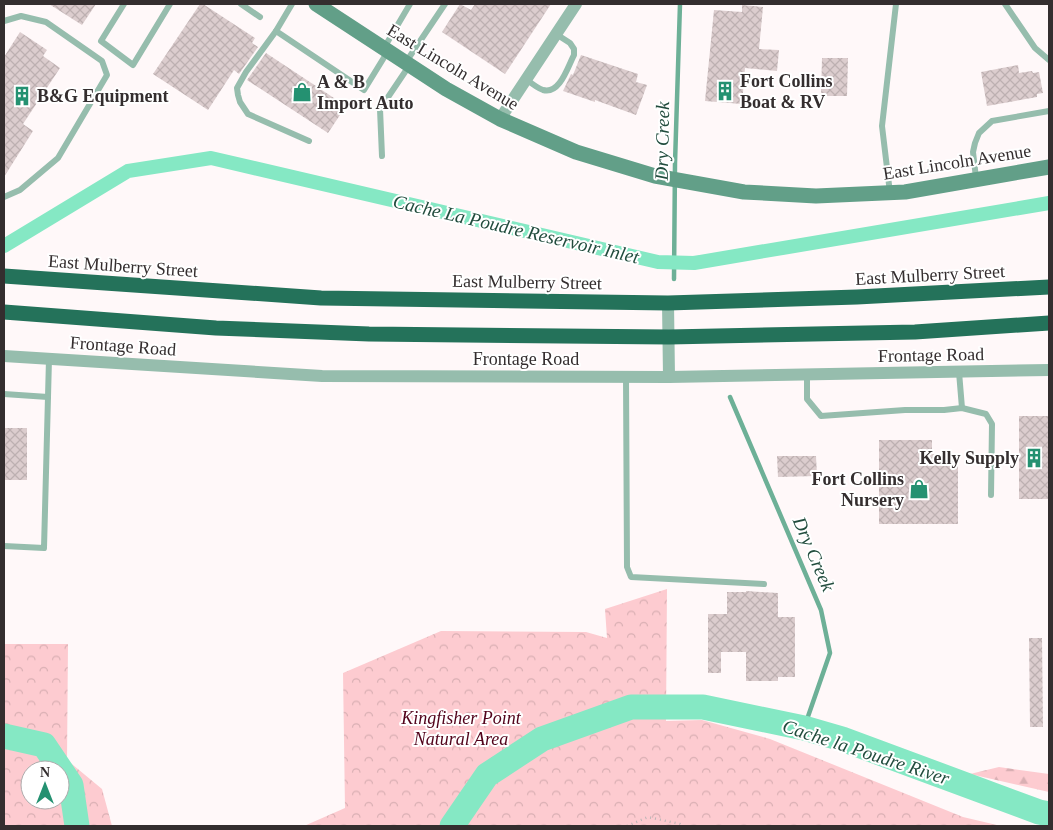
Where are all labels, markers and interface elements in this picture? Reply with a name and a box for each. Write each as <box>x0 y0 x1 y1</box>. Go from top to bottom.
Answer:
street label: East Lincoln Avenue <box>384 20 522 114</box>
place label: Fort Collins Boat & RV <box>740 71 833 112</box>
place label: A & B Import Auto <box>317 72 414 113</box>
building icon: Fort Collins Boat & RV <box>714 80 736 102</box>
shop icon: A & B Import Auto <box>291 81 313 103</box>
building icon: B&G Equipment <box>11 85 33 107</box>
place label: B&G Equipment <box>37 86 169 106</box>
water label: Dry Creek <box>651 101 673 182</box>
street label: East Lincoln Avenue <box>882 140 1032 184</box>
water label: Cache La Poudre Reservoir Inlet <box>391 190 642 268</box>
street label: East Mulberry Street <box>48 251 198 281</box>
street label: East Mulberry Street <box>855 261 1005 289</box>
street label: East Mulberry Street <box>452 271 602 293</box>
street label: Frontage Road <box>69 332 177 360</box>
street label: Frontage Road <box>878 344 984 366</box>
street label: Frontage Road <box>473 349 579 369</box>
building icon: Kelly Supply <box>1023 447 1045 469</box>
place label: Kelly Supply <box>919 448 1019 468</box>
place label: Fort Collins Nursery <box>812 469 904 510</box>
shop icon: Fort Collins Nursery <box>908 478 930 500</box>
water label: Dry Creek <box>789 513 839 595</box>
park label: Kingfisher Point Natural Area <box>400 708 522 749</box>
water label: Cache la Poudre River <box>780 715 953 789</box>
north arrow <box>20 760 70 810</box>
text: N <box>40 765 50 780</box>

